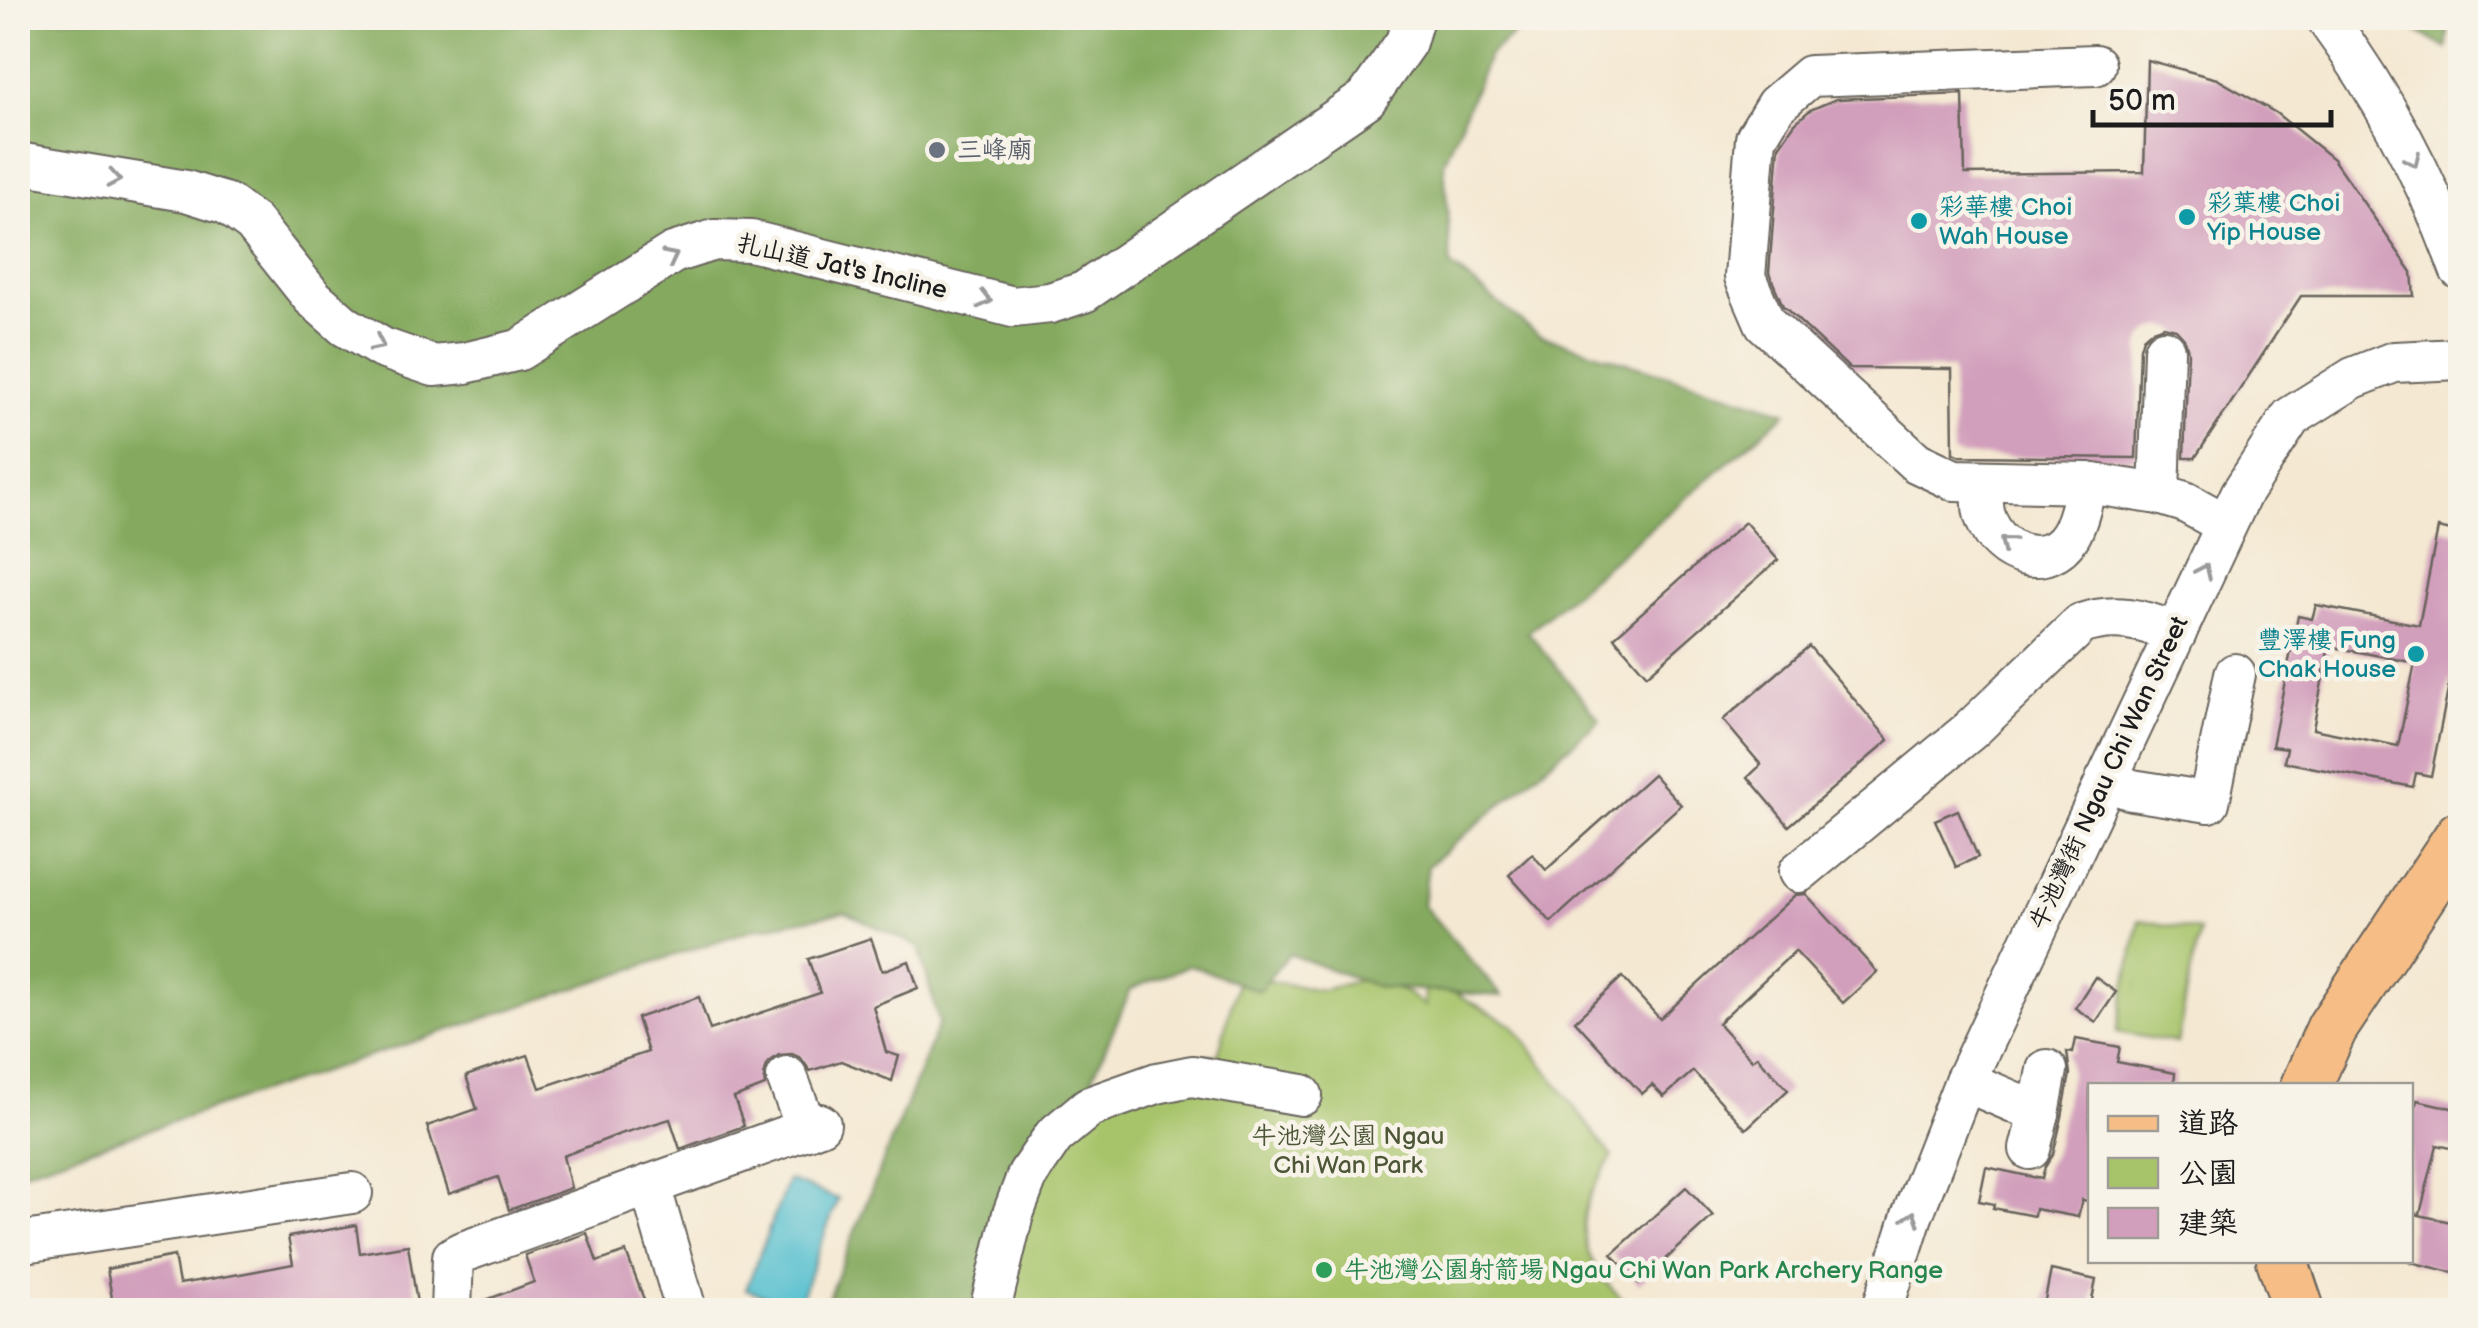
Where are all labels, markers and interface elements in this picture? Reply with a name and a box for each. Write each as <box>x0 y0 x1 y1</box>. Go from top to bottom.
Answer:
scale bar <box>2093 65 2330 127</box>
text: 50 m <box>2108 83 2176 119</box>
place label: 三峰廟 <box>957 135 1032 166</box>
marker: 三峰廟 <box>926 139 948 161</box>
one-way arrow <box>2400 150 2420 168</box>
one-way arrow <box>105 168 122 189</box>
place label: 彩葉樓 Choi Yip House <box>2206 188 2340 248</box>
place label: 彩華樓 Choi Wah House <box>1939 192 2072 252</box>
marker: 彩葉樓 Choi Yip House <box>2176 206 2198 228</box>
marker: 彩華樓 Choi Wah House <box>1908 210 1930 232</box>
street label: 扎山道 Jat's Incline <box>734 228 950 306</box>
one-way arrow <box>660 250 678 269</box>
one-way arrow <box>976 288 993 309</box>
one-way arrow <box>368 332 386 352</box>
one-way arrow <box>2000 537 2018 555</box>
one-way arrow <box>2192 563 2212 581</box>
street label: 牛池灣街 Ngau Chi Wan Street <box>2023 611 2196 935</box>
place label: 豐澤樓 Fung Chak House <box>2257 625 2396 685</box>
marker: 豐澤樓 Fung Chak House <box>2405 643 2427 665</box>
legend <box>2088 1083 2413 1263</box>
text: 道路 <box>2178 1106 2238 1142</box>
park label: 牛池灣公園 Ngau Chi Wan Park <box>1251 1121 1445 1181</box>
text: 公園 <box>2178 1156 2238 1192</box>
text: 建築 <box>2178 1206 2238 1242</box>
one-way arrow <box>1900 1210 1921 1227</box>
place label: 牛池灣公園射箭場 Ngau Chi Wan Park Archery Range <box>1344 1255 1943 1286</box>
marker: 牛池灣公園射箭場 Ngau Chi Wan Park Archery Range <box>1313 1259 1335 1281</box>

